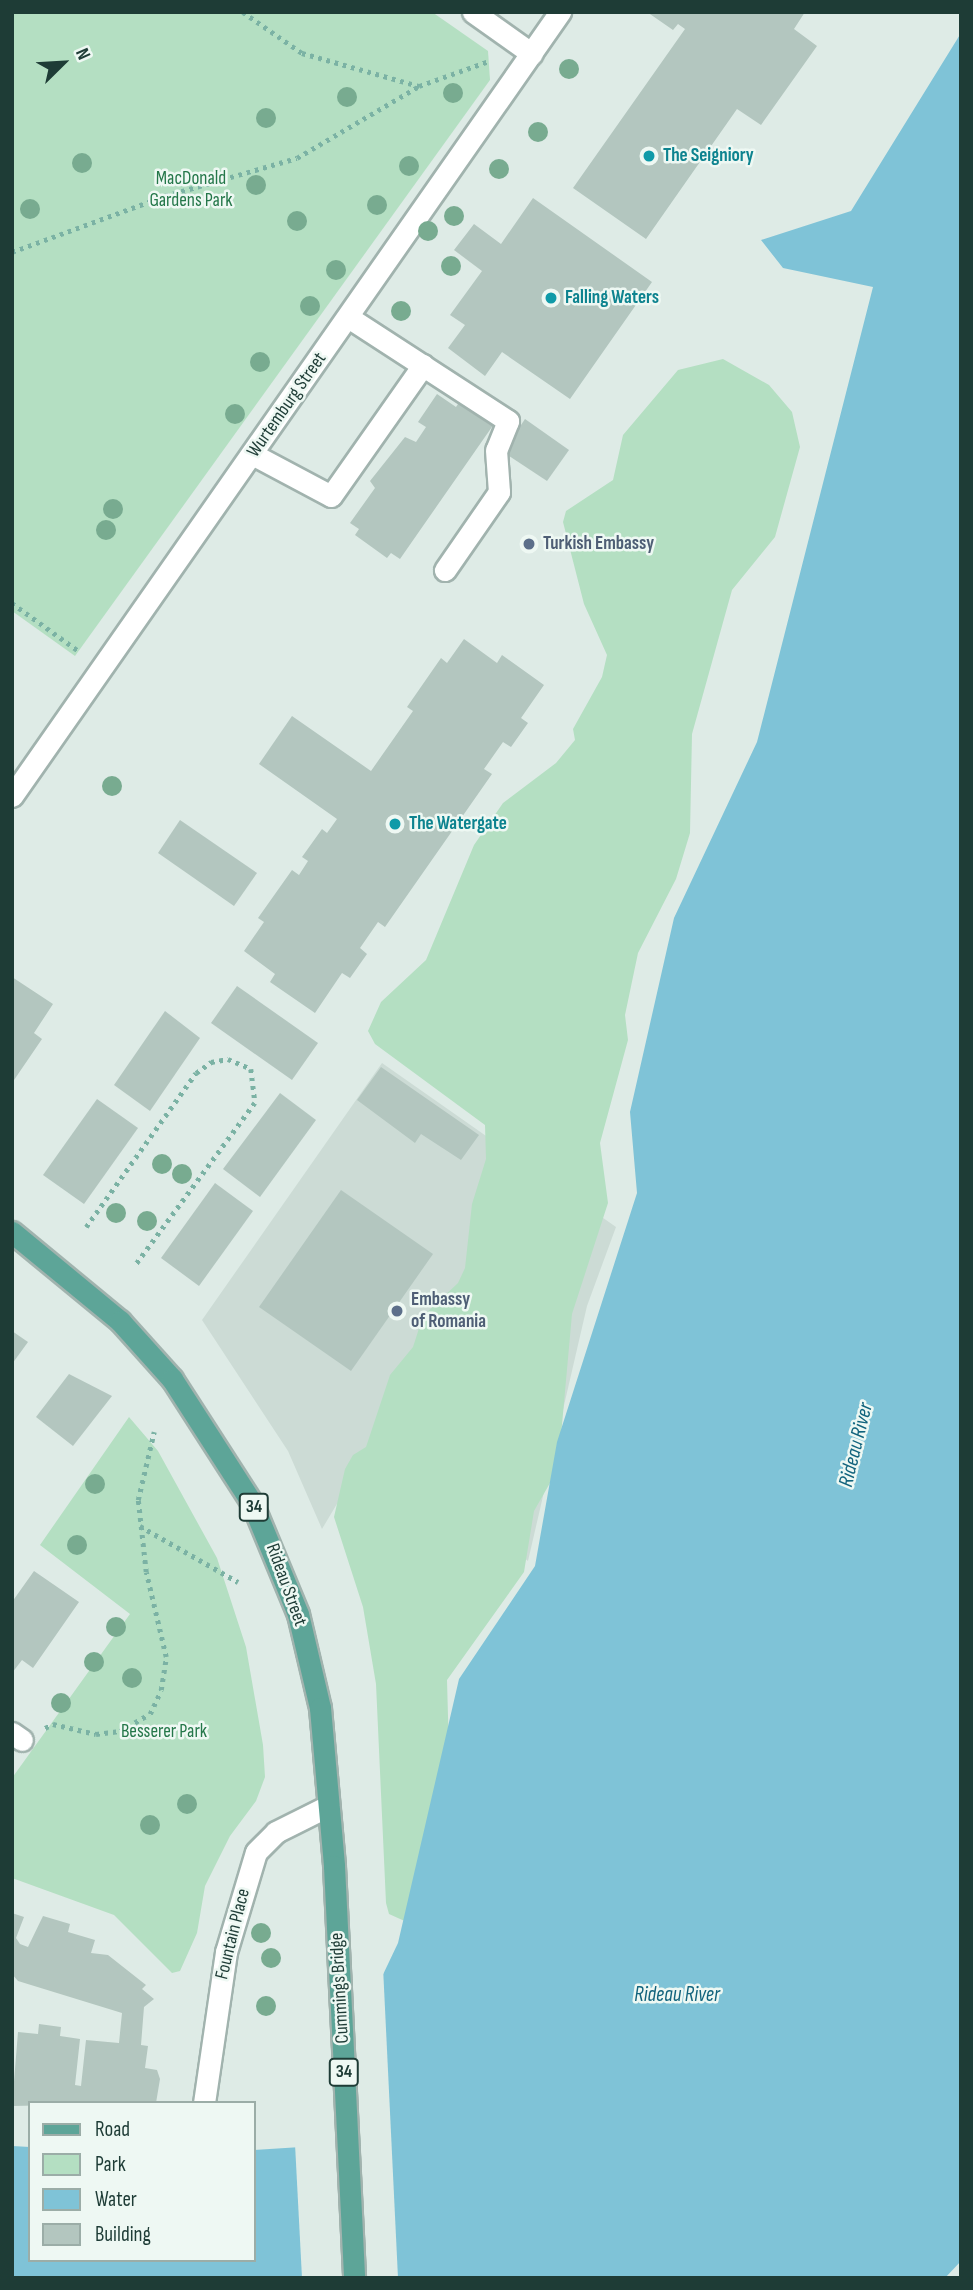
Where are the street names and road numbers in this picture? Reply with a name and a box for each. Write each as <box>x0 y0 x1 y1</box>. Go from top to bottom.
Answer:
street label: Wurtemburg Street <box>242 348 332 462</box>
road number: 34 <box>238 1492 270 1522</box>
street label: Rideau Street <box>261 1541 311 1629</box>
street label: Fountain Place <box>211 1886 255 1982</box>
street label: Cummings Bridge <box>326 1932 354 2044</box>
road number: 34 <box>328 2058 360 2086</box>

